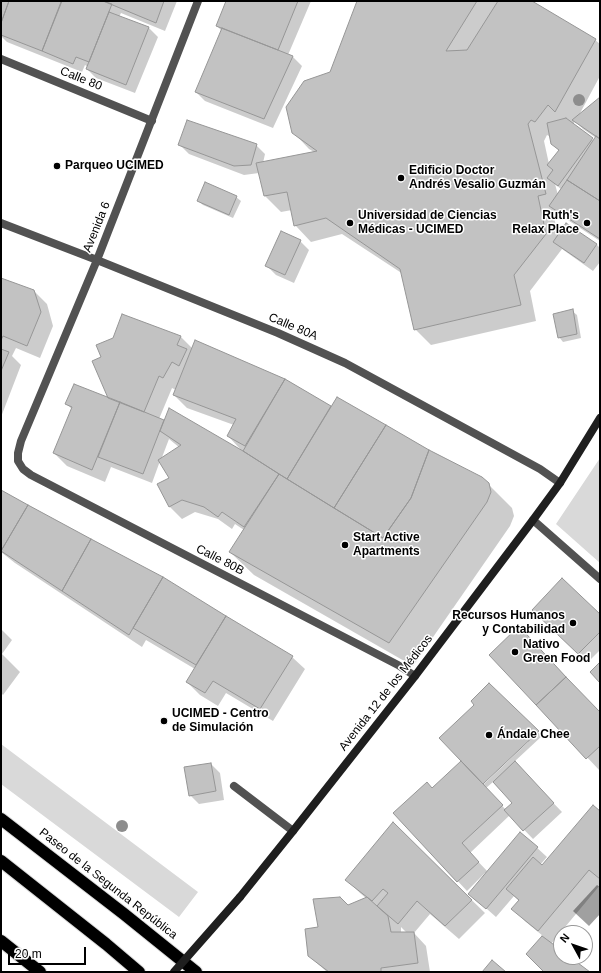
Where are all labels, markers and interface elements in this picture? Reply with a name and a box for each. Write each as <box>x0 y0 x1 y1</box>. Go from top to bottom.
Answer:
street label: Calle 80 <box>58 64 104 94</box>
place label: Parqueo UCIMED <box>65 159 164 173</box>
marker: Parqueo UCIMED <box>52 161 62 171</box>
place label: Edificio Doctor Andrés Vesalio Guzmán <box>409 164 546 192</box>
marker: Edificio Doctor Andrés Vesalio Guzmán <box>396 173 406 183</box>
street label: Avenida 6 <box>80 200 114 254</box>
place label: Universidad de Ciencias Médicas - UCIMED <box>358 209 497 237</box>
place label: Ruth's Relax Place <box>512 209 579 237</box>
marker: Universidad de Ciencias Médicas - UCIMED <box>345 218 355 228</box>
marker: Ruth's Relax Place <box>582 218 592 228</box>
street label: Calle 80A <box>266 310 320 344</box>
place label: Start Active Apartments <box>353 531 420 559</box>
marker: Start Active Apartments <box>340 540 350 550</box>
street label: Calle 80B <box>194 542 246 578</box>
place label: Recursos Humanos y Contabilidad <box>452 609 565 637</box>
marker: Recursos Humanos y Contabilidad <box>568 618 578 628</box>
street label: Avenida 12 de los Médicos <box>336 632 436 754</box>
place label: Nativo Green Food <box>523 638 590 666</box>
marker: Nativo Green Food <box>510 647 520 657</box>
place label: UCIMED - Centro de Simulación <box>172 707 269 735</box>
marker: UCIMED - Centro de Simulación <box>159 716 169 726</box>
place label: Ándale Chee <box>497 728 570 742</box>
marker: Ándale Chee <box>484 730 494 740</box>
street label: Paseo de la Segunda República <box>36 826 180 942</box>
north arrow <box>553 925 593 965</box>
text: N <box>557 931 572 945</box>
scale bar <box>10 939 88 965</box>
text: 20 m <box>15 947 42 961</box>

